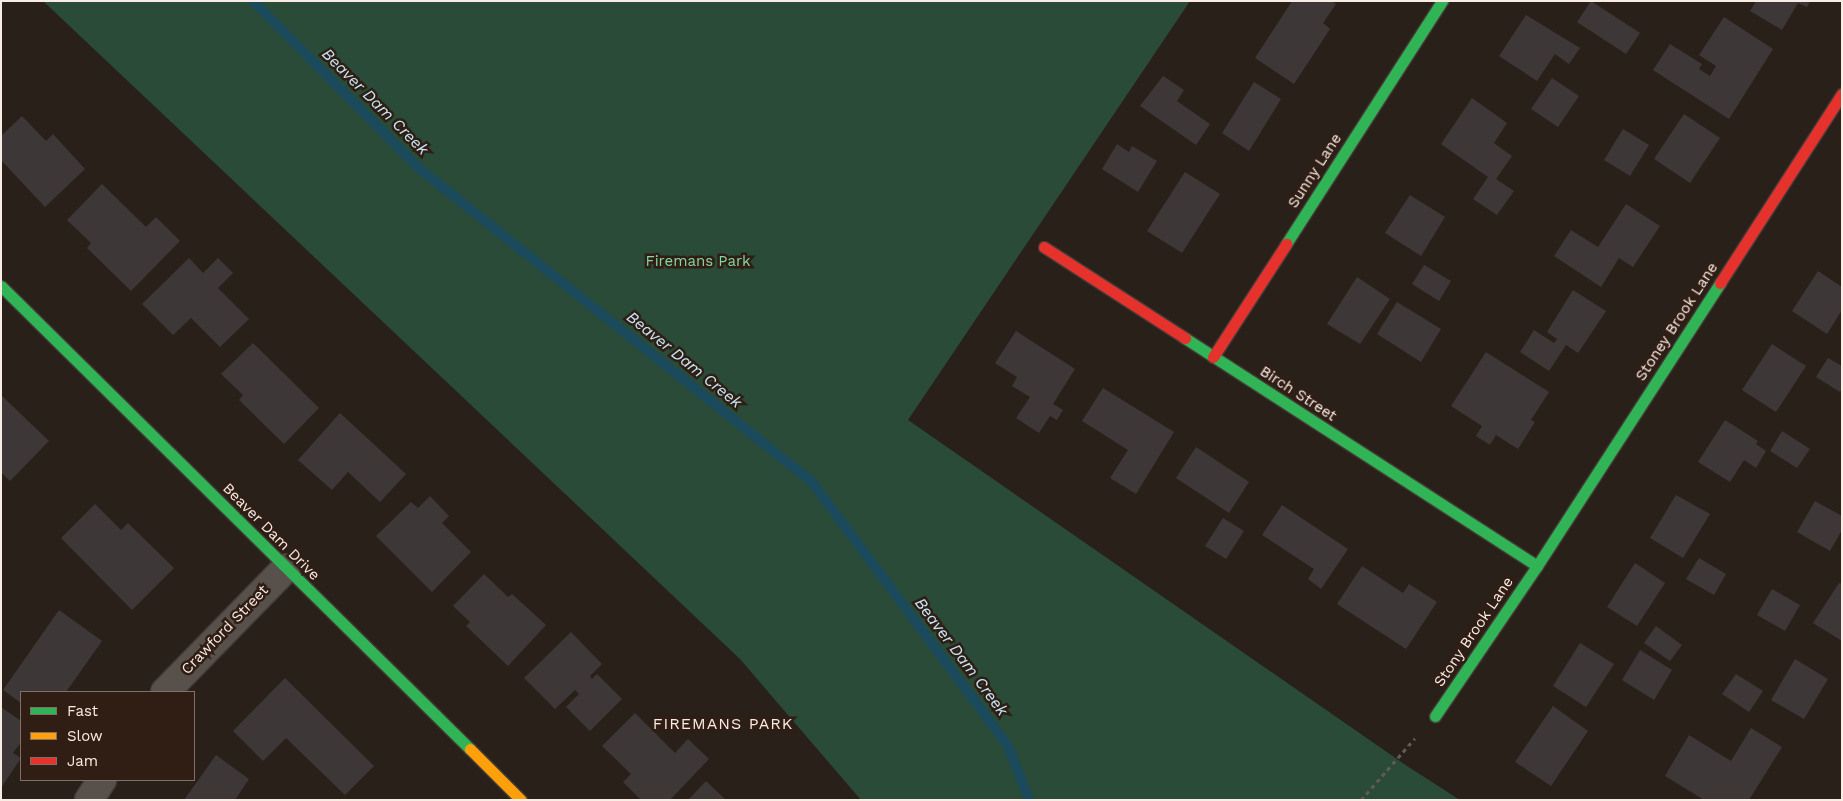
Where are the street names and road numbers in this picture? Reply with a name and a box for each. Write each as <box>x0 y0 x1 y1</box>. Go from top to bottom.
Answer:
street label: Sunny Lane <box>1284 130 1346 212</box>
street label: Stoney Brook Lane <box>1632 259 1722 385</box>
street label: Birch Street <box>1256 363 1340 425</box>
street label: Beaver Dam Drive <box>219 480 323 584</box>
street label: Stony Brook Lane <box>1430 573 1518 691</box>
street label: Crawford Street <box>178 582 272 678</box>

